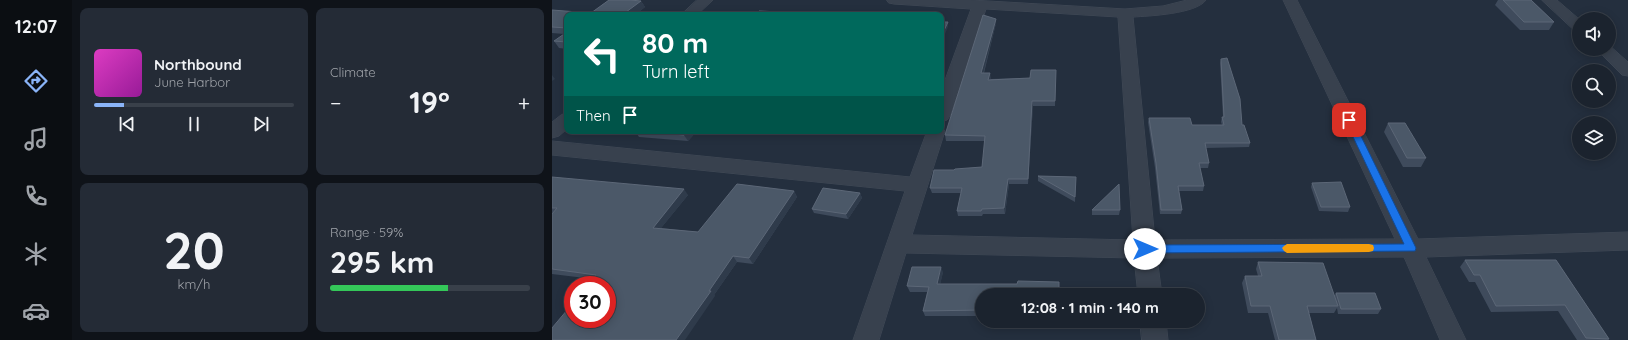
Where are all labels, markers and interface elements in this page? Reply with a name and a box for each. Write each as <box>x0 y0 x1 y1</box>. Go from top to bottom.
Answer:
map controls <box>1572 12 1616 160</box>
button: sound <box>1572 12 1616 56</box>
text: 12:07 <box>15 15 57 38</box>
text: 80 m <box>642 25 708 60</box>
icon: left <box>576 28 628 80</box>
text: Northbound <box>154 55 242 74</box>
text: Turn left <box>642 60 710 83</box>
text: Climate <box>330 64 376 80</box>
button: search <box>1572 64 1616 108</box>
icon: directions <box>22 67 50 95</box>
text: June Harbor <box>154 74 230 90</box>
text: 19° <box>409 83 450 121</box>
text: − <box>330 89 341 117</box>
text: + <box>518 89 530 117</box>
pin <box>1332 103 1366 137</box>
icon: arrive <box>619 104 641 126</box>
text: Then <box>576 106 611 125</box>
icon: arrive <box>1338 109 1360 131</box>
icon: previous <box>116 113 138 135</box>
icon: pause <box>183 113 205 135</box>
icon: next <box>250 113 272 135</box>
button: layers <box>1572 116 1616 160</box>
icon: music <box>22 125 50 153</box>
icon: phone <box>22 182 50 210</box>
text: 20 <box>163 217 225 282</box>
text: Range · 59% <box>330 224 403 240</box>
position arrow <box>1124 228 1166 270</box>
icon: climate <box>22 240 50 268</box>
text: 295 km <box>330 243 435 281</box>
text: km/h <box>178 276 210 292</box>
speed limit sign: 30 <box>564 276 616 328</box>
icon: car <box>22 297 50 325</box>
text: 12:08 · 1 min · 140 m <box>1021 298 1159 317</box>

